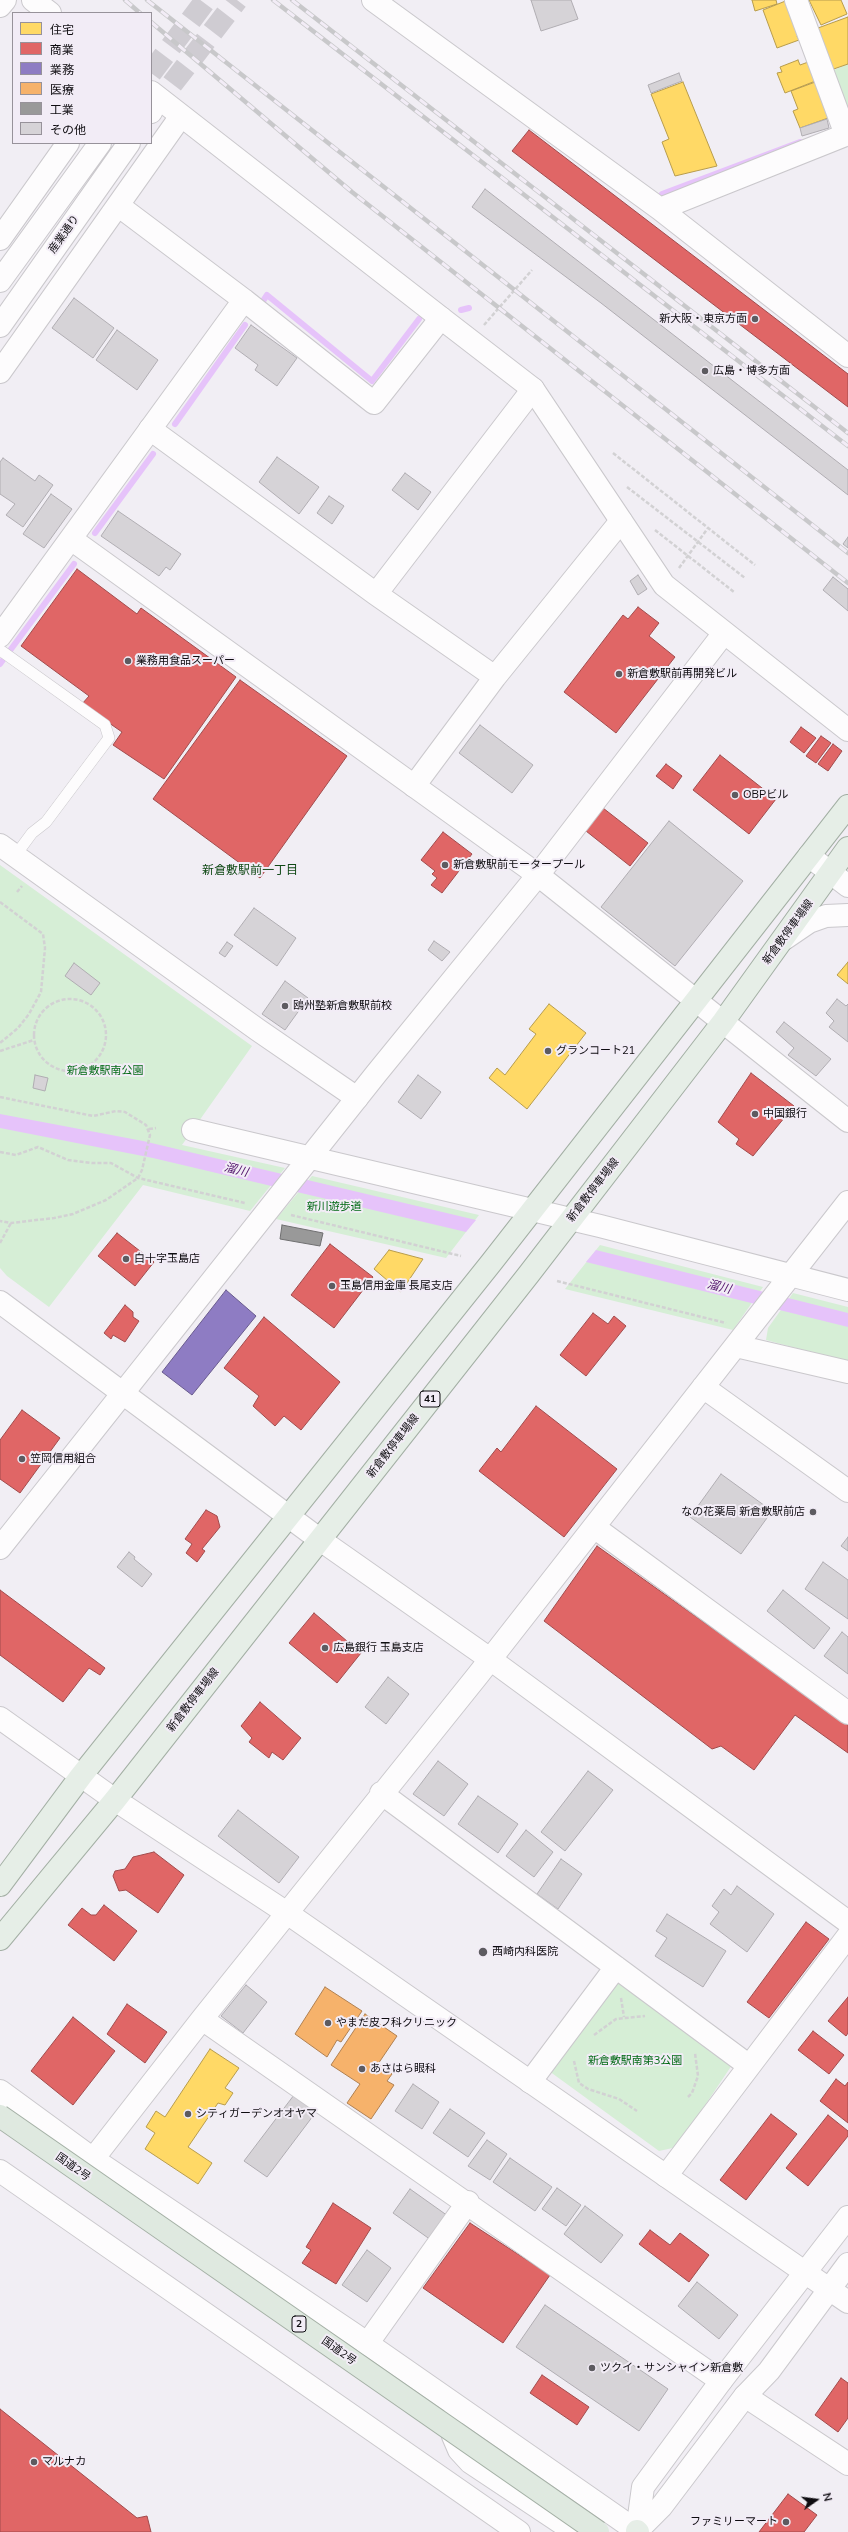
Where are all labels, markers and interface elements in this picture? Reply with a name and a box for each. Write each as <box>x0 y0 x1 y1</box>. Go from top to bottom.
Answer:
legend <box>12 12 152 144</box>
text: 住宅 <box>50 22 74 37</box>
text: 商業 <box>50 42 74 57</box>
text: 業務 <box>50 62 74 77</box>
text: 医療 <box>50 82 74 97</box>
text: 工業 <box>50 102 74 117</box>
text: その他 <box>50 122 86 137</box>
street label: 産業通り <box>46 212 82 256</box>
place label: 新大阪・東京方面 <box>659 312 747 326</box>
marker: 新大阪・東京方面 <box>750 314 760 324</box>
place label: 広島・博多方面 <box>713 364 790 378</box>
marker: 広島・博多方面 <box>700 366 710 376</box>
place label: 業務用食品スーパー <box>136 654 235 668</box>
marker: 業務用食品スーパー <box>123 656 133 666</box>
place label: 新倉敷駅前再開発ビル <box>627 667 737 681</box>
marker: 新倉敷駅前再開発ビル <box>614 669 624 679</box>
place label: OBPビル <box>743 788 788 802</box>
marker: OBPビル <box>730 790 740 800</box>
place label: 新倉敷駅前モータープール <box>453 858 585 872</box>
marker: 新倉敷駅前モータープール <box>440 860 450 870</box>
district label: 新倉敷駅前一丁目 <box>202 863 298 877</box>
street label: 新倉敷停車場線 <box>760 897 816 967</box>
place label: 鴎州塾新倉敷駅前校 <box>293 999 392 1013</box>
marker: 鴎州塾新倉敷駅前校 <box>280 1001 290 1011</box>
place label: グランコート21 <box>556 1044 635 1058</box>
marker: グランコート21 <box>543 1046 553 1056</box>
park label: 新倉敷駅南公園 <box>67 1064 143 1078</box>
place label: 中国銀行 <box>763 1107 807 1121</box>
marker: 中国銀行 <box>750 1109 760 1119</box>
street label: 新倉敷停車場線 <box>564 1156 622 1224</box>
water label: 溜川 <box>223 1160 249 1180</box>
park label: 新川遊歩道 <box>307 1200 361 1214</box>
place label: 白十字玉島店 <box>134 1252 200 1266</box>
marker: 白十字玉島店 <box>121 1254 131 1264</box>
water label: 溜川 <box>706 1277 732 1297</box>
place label: 玉島信用金庫 長尾支店 <box>340 1279 453 1293</box>
marker: 玉島信用金庫 長尾支店 <box>327 1281 337 1291</box>
road number: 41 <box>420 1391 440 1407</box>
street label: 新倉敷停車場線 <box>364 1412 422 1480</box>
place label: 笠岡信用組合 <box>30 1452 96 1466</box>
marker: 笠岡信用組合 <box>17 1454 27 1464</box>
place label: なの花薬局 新倉敷駅前店 <box>681 1505 805 1519</box>
marker: なの花薬局 新倉敷駅前店 <box>808 1507 818 1517</box>
place label: 広島銀行 玉島支店 <box>333 1641 424 1655</box>
marker: 広島銀行 玉島支店 <box>320 1643 330 1653</box>
street label: 新倉敷停車場線 <box>164 1666 222 1734</box>
place label: 西崎内科医院 <box>492 1945 558 1959</box>
marker: 西崎内科医院 <box>477 1946 489 1958</box>
place label: やまだ皮フ科クリニック <box>336 2016 457 2030</box>
marker: やまだ皮フ科クリニック <box>323 2018 333 2028</box>
park label: 新倉敷駅南第3公園 <box>588 2054 682 2068</box>
place label: あさはら眼科 <box>370 2062 436 2076</box>
marker: あさはら眼科 <box>357 2064 367 2074</box>
place label: シティガーデンオオヤマ <box>196 2107 317 2121</box>
marker: シティガーデンオオヤマ <box>183 2109 193 2119</box>
street label: 国道2号 <box>53 2150 93 2184</box>
road number: 2 <box>292 2316 306 2332</box>
street label: 国道2号 <box>319 2334 359 2368</box>
place label: ツクイ・サンシャイン新倉敷 <box>600 2361 743 2375</box>
marker: ツクイ・サンシャイン新倉敷 <box>587 2363 597 2373</box>
place label: マルナカ <box>42 2455 86 2469</box>
marker: マルナカ <box>29 2457 39 2467</box>
north arrow <box>796 2480 836 2520</box>
text: N <box>820 2491 835 2503</box>
place label: ファミリーマート <box>690 2515 778 2529</box>
marker: ファミリーマート <box>781 2517 791 2527</box>

